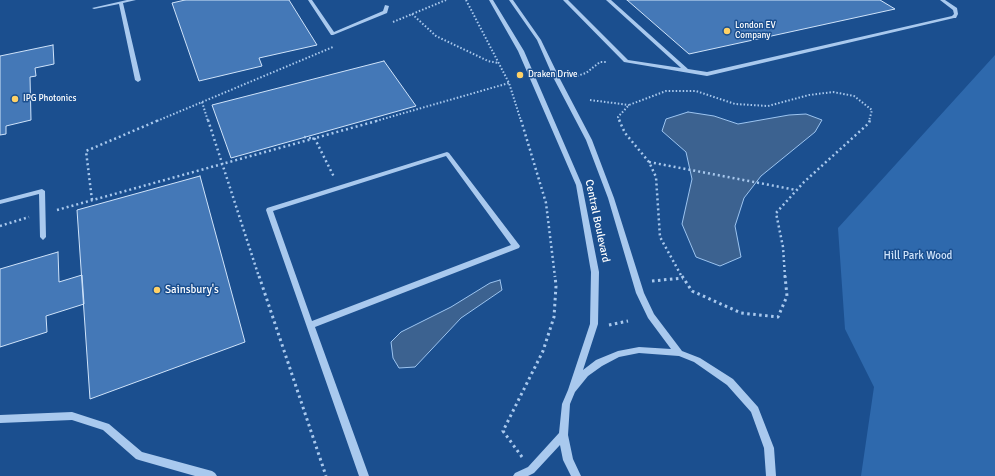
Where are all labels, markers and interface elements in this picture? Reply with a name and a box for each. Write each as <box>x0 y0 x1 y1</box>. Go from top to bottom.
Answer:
place label: London EV Company <box>735 21 776 42</box>
marker: London EV Company <box>722 26 732 36</box>
marker: Draken Drive <box>515 70 525 80</box>
place label: Draken Drive <box>528 70 578 80</box>
marker: IPG Photonics <box>10 94 20 104</box>
place label: IPG Photonics <box>23 94 76 104</box>
street label: Central Boulevard <box>582 178 612 264</box>
park label: Hill Park Wood <box>884 249 952 263</box>
place label: Sainsbury's <box>165 283 219 297</box>
marker: Sainsbury's <box>152 285 162 295</box>

